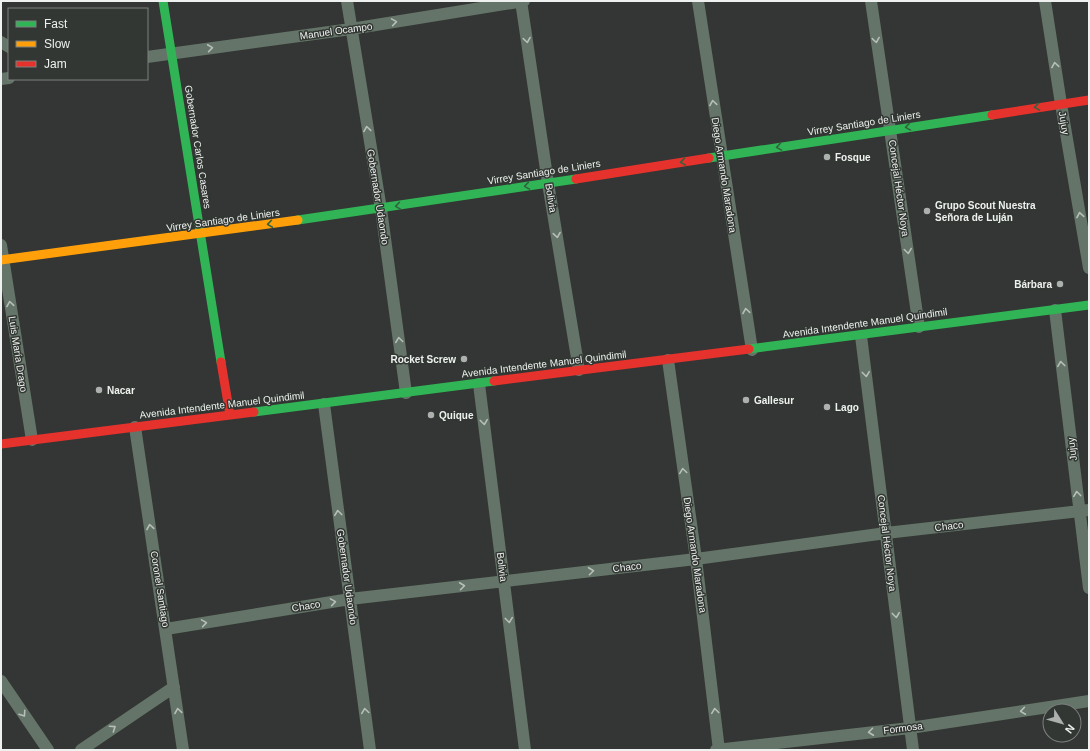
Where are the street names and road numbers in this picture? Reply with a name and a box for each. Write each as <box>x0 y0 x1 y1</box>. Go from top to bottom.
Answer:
street label: Manuel Ocampo <box>299 20 374 42</box>
street label: Gobernador Carlos Casares <box>183 84 213 210</box>
street label: Virrey Santiago de Liniers <box>807 109 921 137</box>
street label: Jujuy <box>1057 111 1071 135</box>
street label: Diego Armando Maradona <box>709 116 739 234</box>
street label: Concejal Héctor Noya <box>887 139 911 237</box>
street label: Gobernador Udaondo <box>365 148 391 246</box>
street label: Virrey Santiago de Liniers <box>487 158 601 186</box>
street label: Bolivia <box>543 183 559 214</box>
street label: Virrey Santiago de Liniers <box>166 207 280 233</box>
street label: Avenida Intendente Manuel Quindimil <box>782 306 948 340</box>
street label: Luis María Drago <box>7 315 29 393</box>
street label: Avenida Intendente Manuel Quindimil <box>461 348 627 380</box>
street label: Avenida Intendente Manuel Quindimil <box>139 389 305 421</box>
street label: Jujuy <box>1065 437 1079 461</box>
street label: Concejal Héctor Noya <box>876 494 898 592</box>
street label: Diego Armando Maradona <box>681 496 709 614</box>
street label: Chaco <box>934 519 964 533</box>
street label: Gobernador Udaondo <box>335 528 359 626</box>
street label: Coronel Santiago <box>149 550 172 628</box>
street label: Bolivia <box>495 552 509 583</box>
street label: Chaco <box>612 560 642 574</box>
street label: Chaco <box>291 598 322 614</box>
street label: Formosa <box>883 720 924 736</box>

